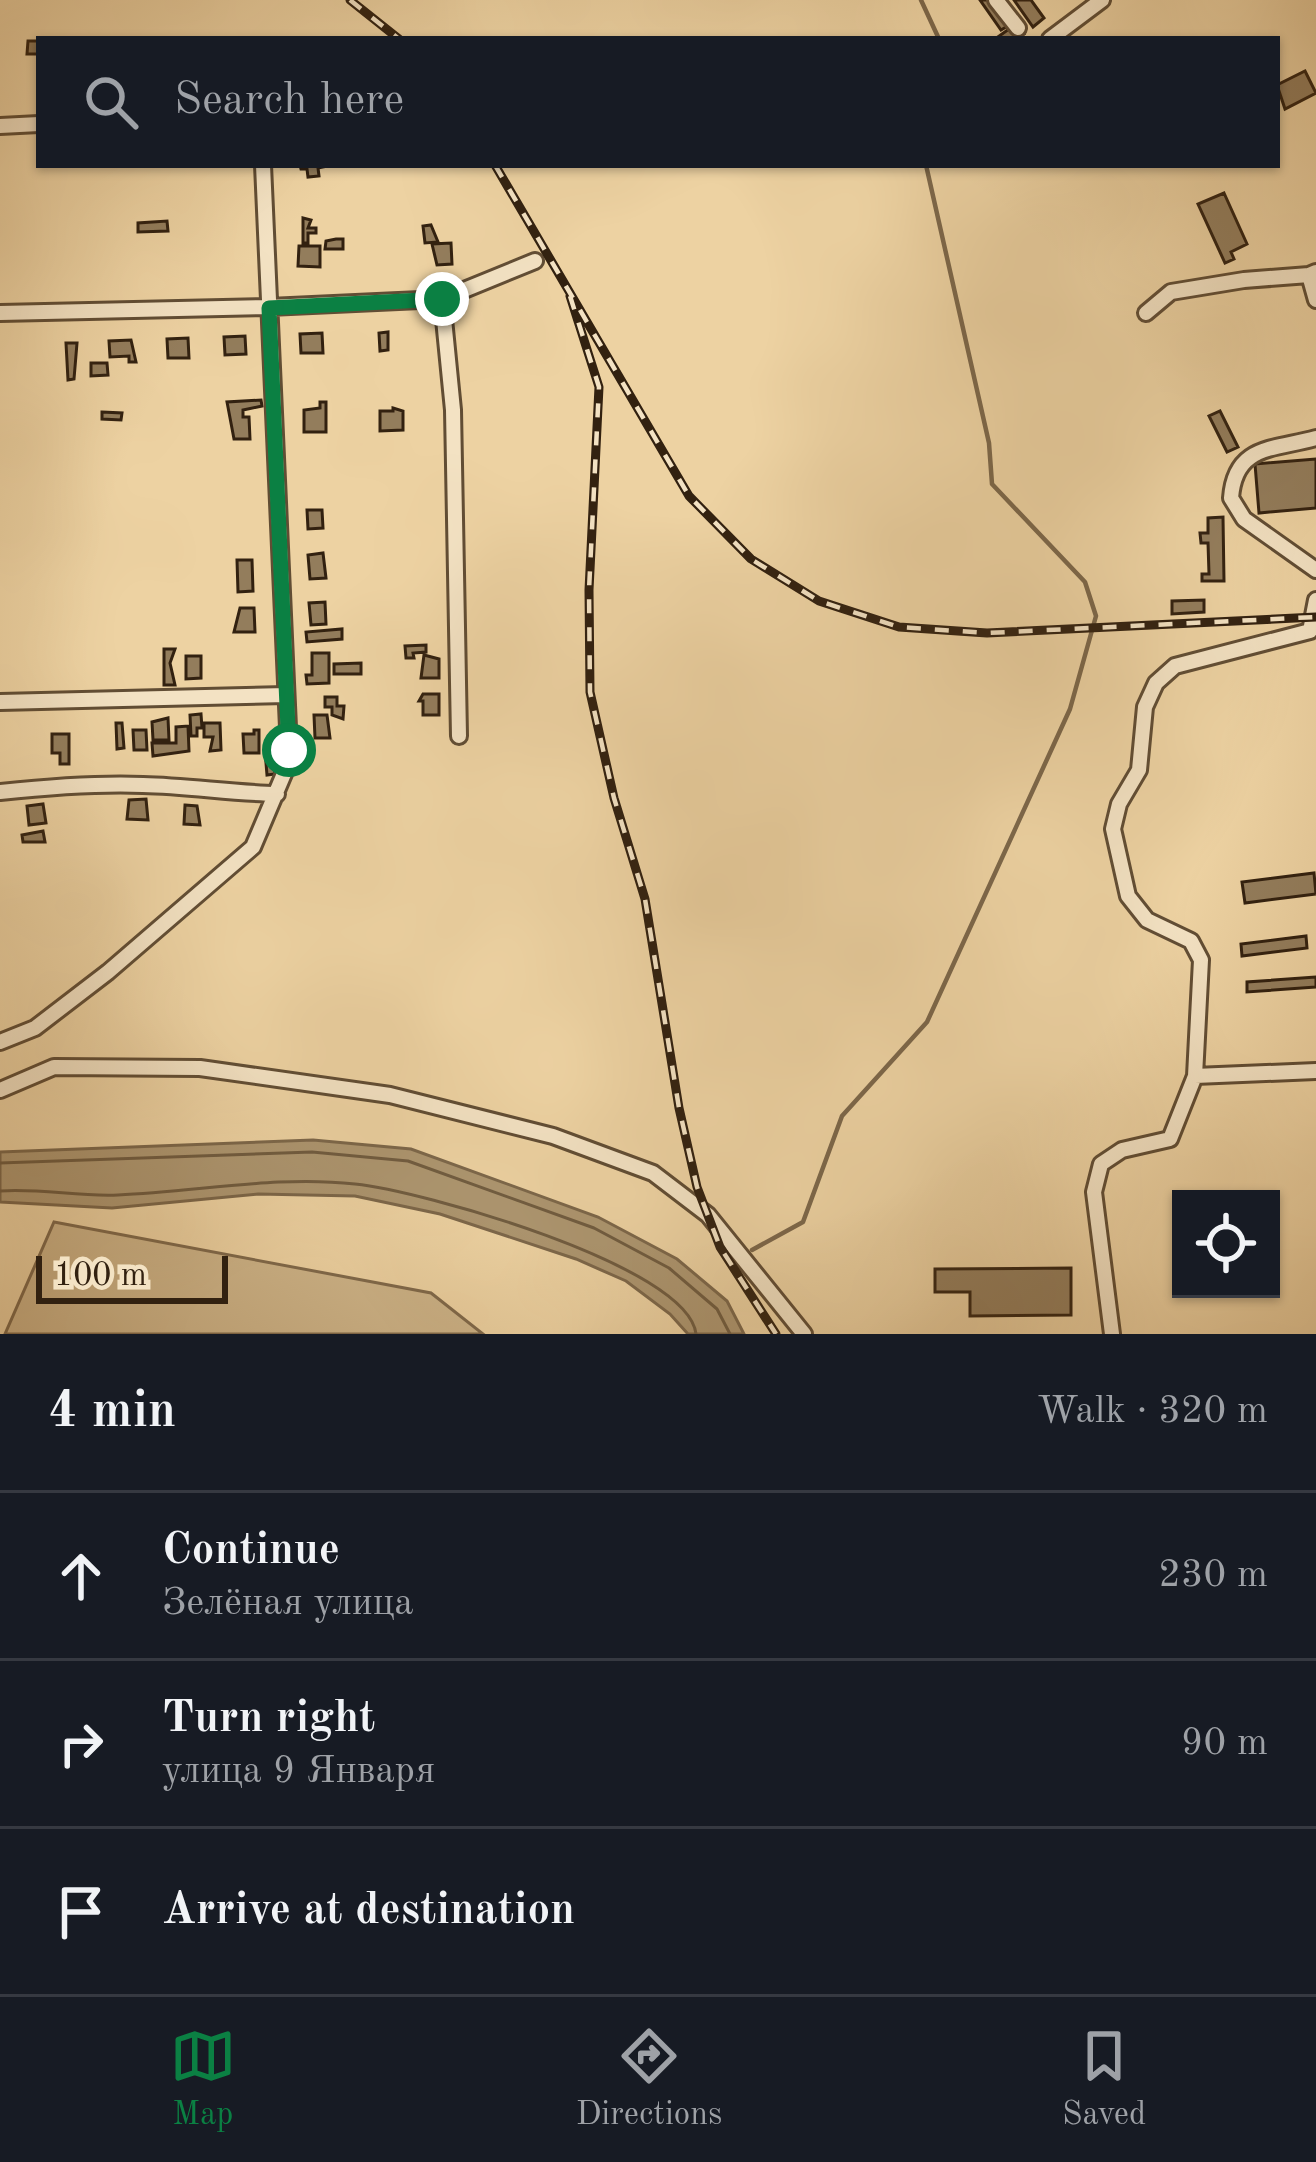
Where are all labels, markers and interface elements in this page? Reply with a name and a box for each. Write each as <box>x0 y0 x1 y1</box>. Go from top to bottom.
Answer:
search box <box>36 36 1280 168</box>
icon: search <box>78 69 144 135</box>
text: Search here <box>174 79 404 124</box>
route end <box>415 272 469 326</box>
route start <box>262 723 316 777</box>
map controls <box>1172 1190 1280 1298</box>
button: locate <box>1172 1190 1280 1298</box>
scale bar <box>36 1250 228 1303</box>
text: 100 m <box>54 1260 147 1293</box>
text: 4 min <box>48 1387 176 1438</box>
text: Walk · 320 m <box>1037 1392 1268 1431</box>
text: Continue <box>162 1529 340 1574</box>
icon: ahead <box>48 1543 114 1609</box>
text: 230 m <box>1158 1556 1268 1595</box>
text: Зелёная улица <box>162 1584 413 1623</box>
text: Turn right <box>162 1697 375 1742</box>
icon: right <box>48 1711 114 1777</box>
text: 90 m <box>1181 1724 1268 1763</box>
text: улица 9 Января <box>162 1752 435 1791</box>
icon: arrive <box>48 1879 114 1945</box>
text: Arrive at destination <box>162 1889 575 1934</box>
tab: Map <box>170 2023 236 2136</box>
tab: Directions <box>576 2023 722 2136</box>
tab: Saved <box>1062 2023 1146 2136</box>

